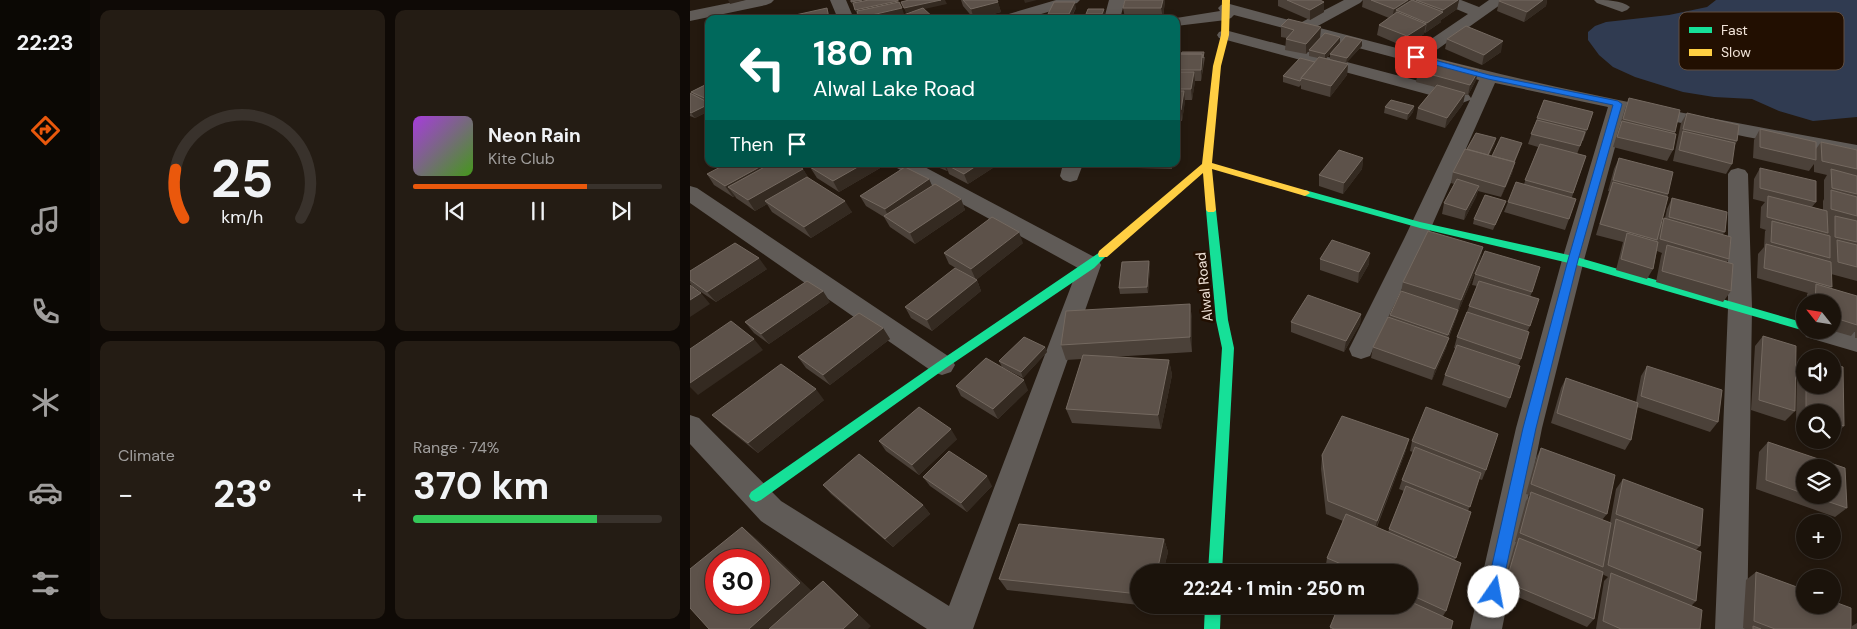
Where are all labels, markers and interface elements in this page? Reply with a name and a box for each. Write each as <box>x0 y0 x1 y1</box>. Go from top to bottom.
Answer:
legend <box>1679 12 1844 70</box>
text: Fast <box>1721 21 1748 39</box>
text: 22:23 <box>17 28 73 57</box>
text: 180 m <box>813 30 914 76</box>
icon: left <box>730 35 795 100</box>
pin <box>1395 36 1437 78</box>
icon: arrive <box>1402 43 1430 71</box>
text: Slow <box>1721 43 1751 61</box>
text: Alwal Lake Road <box>813 74 975 103</box>
icon: directions <box>28 113 63 148</box>
text: Neon Rain <box>488 123 581 148</box>
icon: arrive <box>783 130 811 158</box>
text: Then <box>730 132 773 157</box>
text: 25 <box>211 145 274 213</box>
text: Kite Club <box>488 148 555 169</box>
icon: previous <box>441 197 469 225</box>
icon: pause <box>524 197 552 225</box>
icon: next <box>607 197 635 225</box>
icon: music <box>28 203 63 238</box>
text: km/h <box>221 205 264 229</box>
street label: Alwal Road <box>1191 251 1217 323</box>
icon: phone <box>28 294 63 329</box>
north arrow <box>1796 294 1841 339</box>
map controls <box>1796 294 1841 614</box>
button: sound <box>1796 349 1841 394</box>
icon: climate <box>28 385 63 420</box>
button: search <box>1796 404 1841 449</box>
text: Range · 74% <box>413 437 499 458</box>
text: Climate <box>118 445 175 466</box>
button: layers <box>1796 459 1841 504</box>
text: 370 km <box>413 461 549 511</box>
text: 23° <box>213 469 272 519</box>
icon: car <box>28 475 63 510</box>
text: − <box>118 476 133 513</box>
text: + <box>352 476 367 513</box>
button: + <box>1796 514 1841 559</box>
speed limit sign: 30 <box>705 549 770 614</box>
position arrow <box>1467 565 1519 617</box>
icon: filters <box>28 566 63 601</box>
button: − <box>1796 569 1841 614</box>
text: 22:24 · 1 min · 250 m <box>1183 576 1365 601</box>

